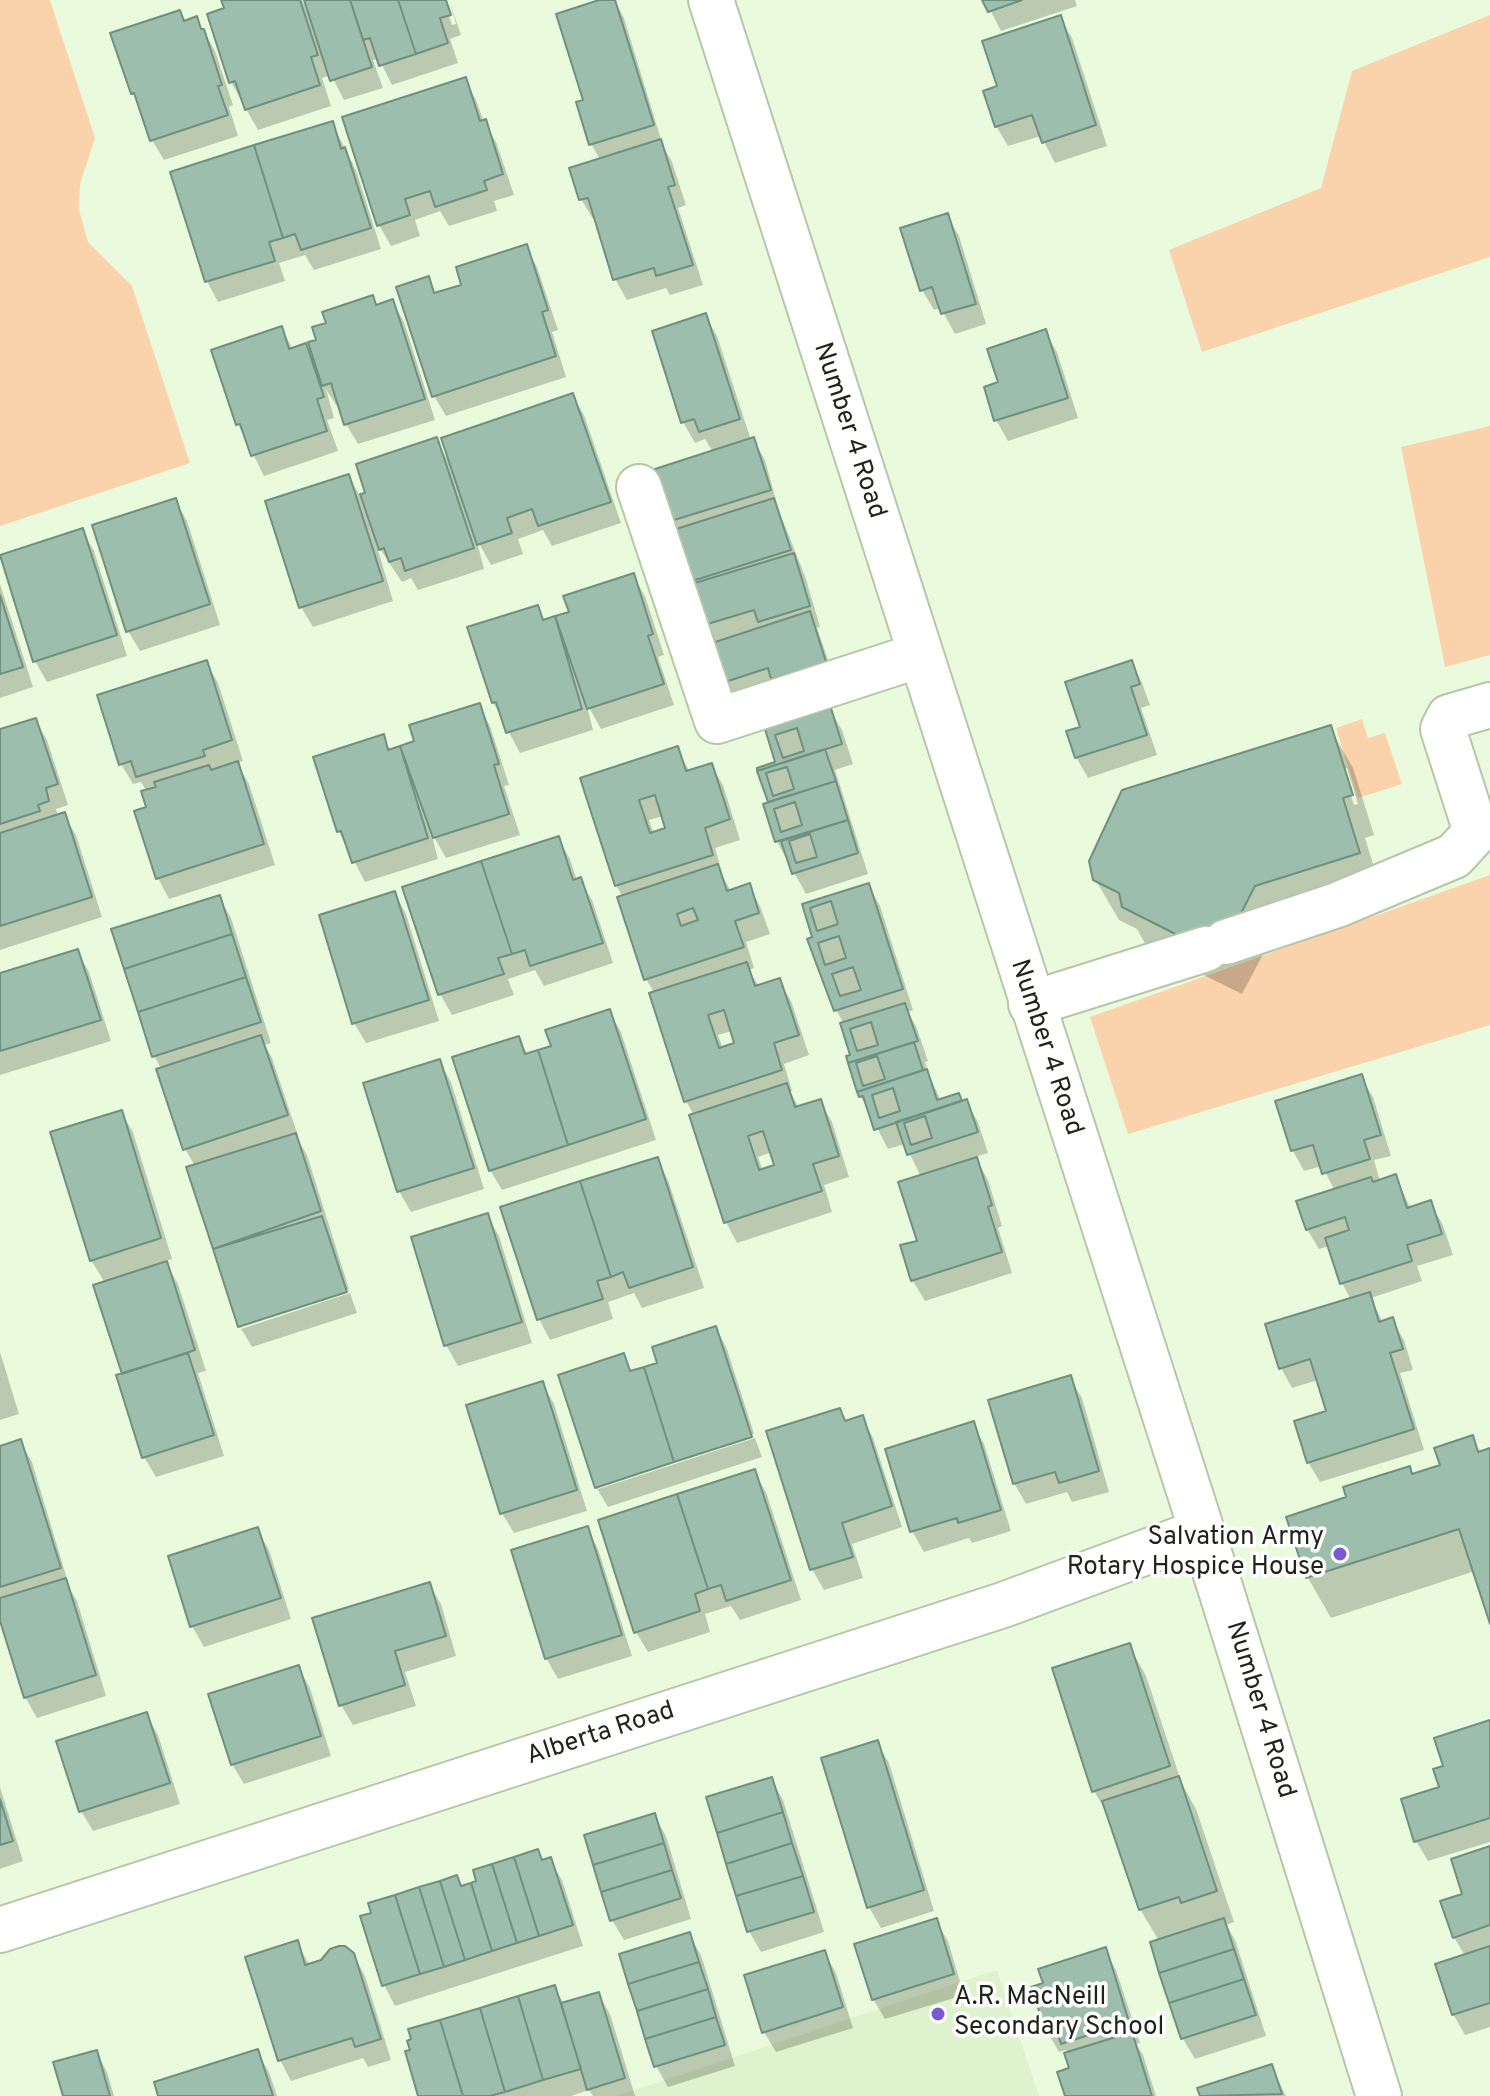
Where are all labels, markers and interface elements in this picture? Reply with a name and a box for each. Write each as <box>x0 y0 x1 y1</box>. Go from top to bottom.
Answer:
street label: Number 4 Road <box>805 339 891 523</box>
street label: Number 4 Road <box>1002 956 1088 1140</box>
place label: Salvation Army Rotary Hospice House <box>1067 1523 1324 1584</box>
marker: Salvation Army Rotary Hospice House <box>1331 1545 1349 1563</box>
street label: Number 4 Road <box>1217 1618 1301 1802</box>
street label: Alberta Road <box>523 1696 679 1774</box>
place label: A.R. MacNeill Secondary School <box>954 1983 1164 2044</box>
marker: A.R. MacNeill Secondary School <box>929 2005 947 2023</box>

